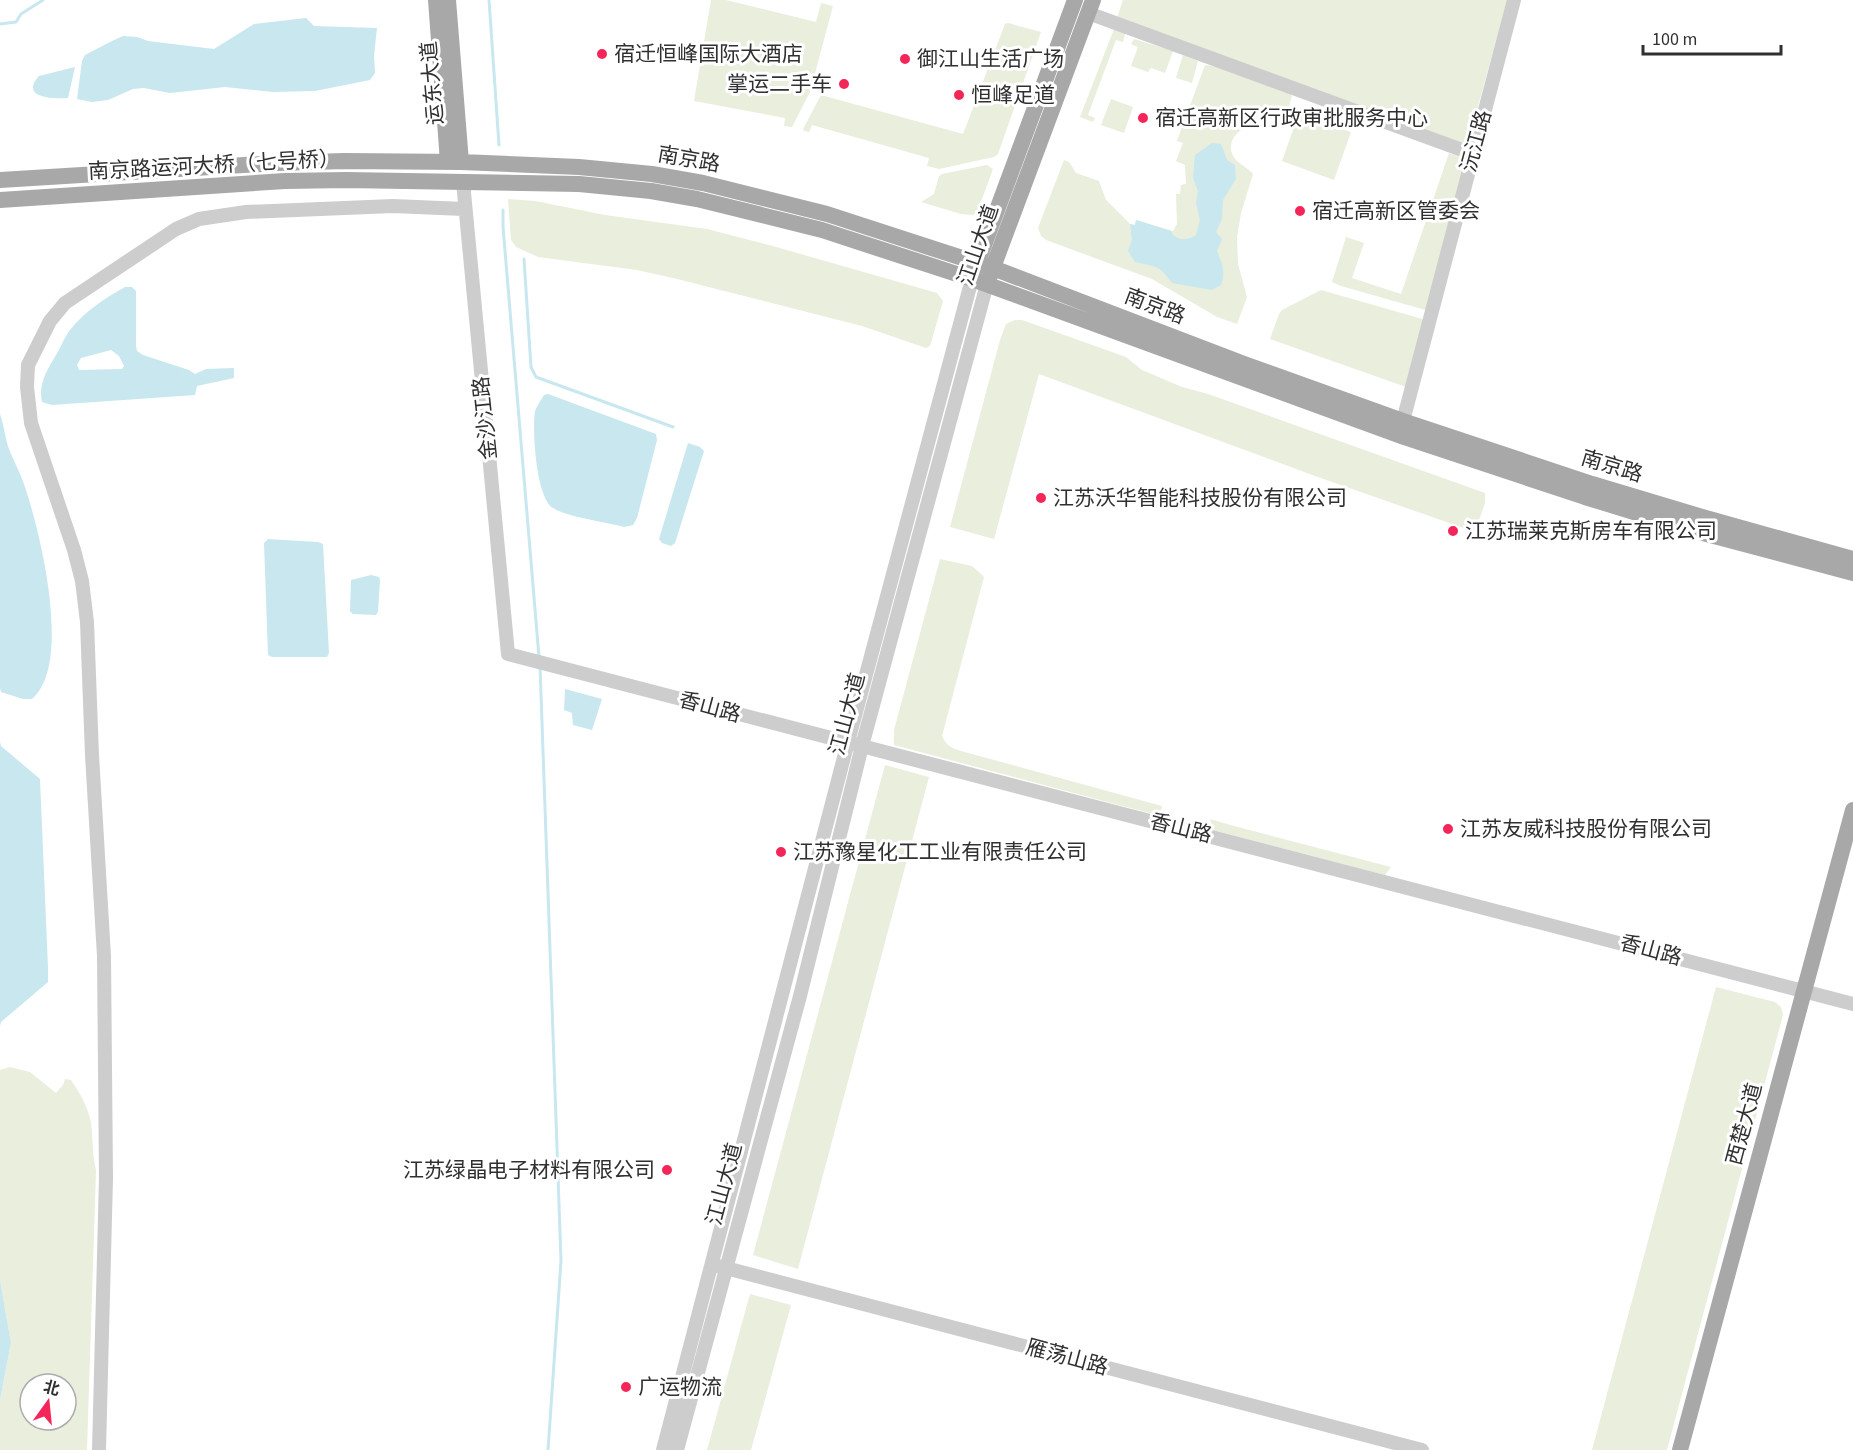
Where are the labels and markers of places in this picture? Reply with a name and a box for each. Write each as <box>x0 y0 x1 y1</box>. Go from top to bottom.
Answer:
place label: 宿迁恒峰国际大酒店 <box>614 39 803 69</box>
place label: 御江山生活广场 <box>917 44 1064 74</box>
marker: 宿迁恒峰国际大酒店 <box>595 47 609 61</box>
marker: 御江山生活广场 <box>898 52 912 66</box>
place label: 掌运二手车 <box>727 69 832 99</box>
marker: 掌运二手车 <box>837 77 851 91</box>
place label: 恒峰足道 <box>971 80 1055 110</box>
marker: 恒峰足道 <box>952 88 966 102</box>
place label: 宿迁高新区行政审批服务中心 <box>1155 103 1428 133</box>
marker: 宿迁高新区行政审批服务中心 <box>1136 111 1150 125</box>
place label: 宿迁高新区管委会 <box>1312 196 1480 226</box>
marker: 宿迁高新区管委会 <box>1293 204 1307 218</box>
place label: 江苏沃华智能科技股份有限公司 <box>1053 483 1347 513</box>
marker: 江苏沃华智能科技股份有限公司 <box>1034 491 1048 505</box>
place label: 江苏瑞莱克斯房车有限公司 <box>1465 516 1717 546</box>
marker: 江苏瑞莱克斯房车有限公司 <box>1446 524 1460 538</box>
place label: 江苏友威科技股份有限公司 <box>1460 814 1712 844</box>
marker: 江苏友威科技股份有限公司 <box>1441 822 1455 836</box>
place label: 江苏豫星化工工业有限责任公司 <box>793 837 1087 867</box>
marker: 江苏豫星化工工业有限责任公司 <box>774 845 788 859</box>
place label: 江苏绿晶电子材料有限公司 <box>403 1155 655 1185</box>
marker: 江苏绿晶电子材料有限公司 <box>660 1163 674 1177</box>
place label: 广运物流 <box>638 1372 722 1402</box>
marker: 广运物流 <box>619 1380 633 1394</box>

